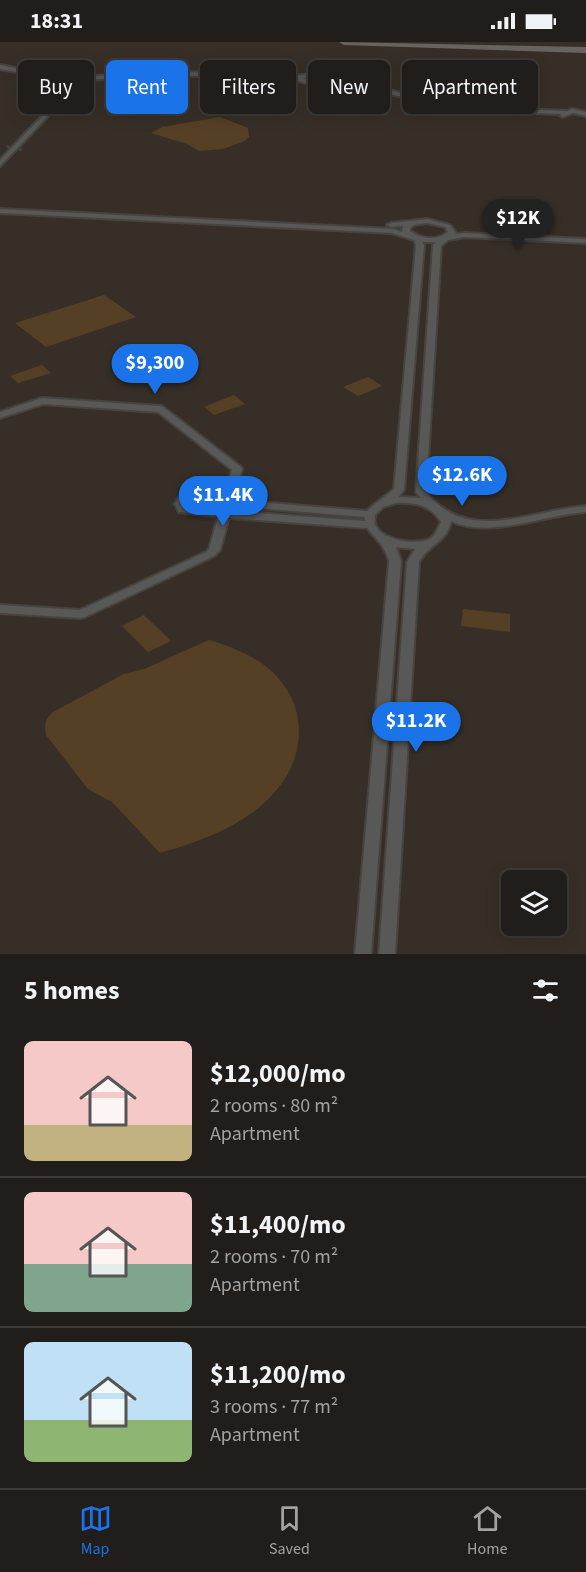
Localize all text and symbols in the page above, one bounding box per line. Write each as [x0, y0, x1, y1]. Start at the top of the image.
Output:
text: 18:31 [30, 5, 83, 37]
chip: Buy [18, 60, 94, 114]
chip: Rent [106, 60, 188, 114]
chip: Filters [200, 60, 296, 114]
chip: New [308, 60, 390, 114]
chip: Apartment [402, 60, 538, 114]
pin: $12K [482, 199, 554, 250]
text: $12K [496, 204, 540, 232]
pin: $9,300 [106, 344, 204, 395]
text: $9,300 [126, 349, 184, 377]
pin: $12.6K [413, 456, 511, 507]
text: $12.6K [432, 461, 492, 489]
pin: $11.4K [174, 476, 272, 527]
text: $11.4K [193, 481, 253, 509]
pin: $11.2K [367, 702, 465, 753]
text: $11.2K [386, 707, 446, 735]
map controls [501, 870, 567, 936]
button: layers [501, 870, 567, 936]
text: 5 homes [24, 972, 119, 1009]
icon: filters [529, 974, 562, 1007]
text: $12,000/mo [210, 1055, 346, 1092]
icon: home [72, 1065, 144, 1137]
text: 2 rooms · 80 m² [210, 1092, 338, 1120]
text: Apartment [210, 1120, 300, 1148]
text: $11,400/mo [210, 1206, 346, 1243]
icon: home [72, 1216, 144, 1288]
text: 2 rooms · 70 m² [210, 1243, 338, 1271]
text: Apartment [210, 1271, 300, 1299]
text: $11,200/mo [210, 1356, 346, 1393]
icon: home [72, 1366, 144, 1438]
text: 3 rooms · 77 m² [210, 1393, 338, 1421]
text: Apartment [210, 1421, 300, 1449]
tab: Map [79, 1502, 112, 1560]
tab: Saved [269, 1502, 310, 1560]
tab: Home [467, 1502, 507, 1560]

